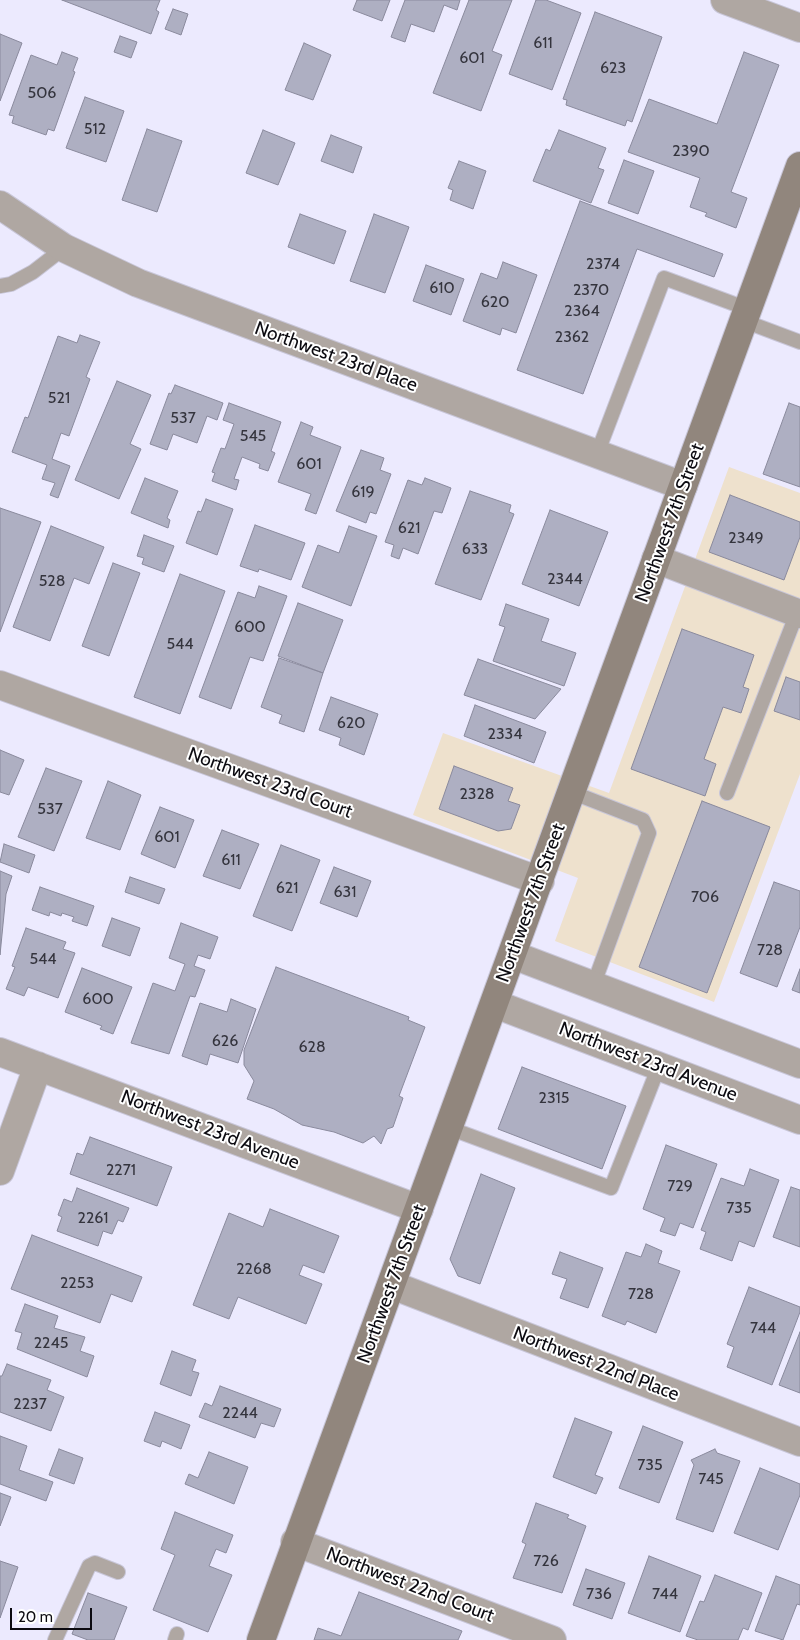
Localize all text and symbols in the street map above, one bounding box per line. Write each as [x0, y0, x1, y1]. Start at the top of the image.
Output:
house number: 611 [533, 33, 553, 53]
house number: 601 [459, 48, 485, 68]
house number: 623 [600, 58, 626, 78]
house number: 506 [28, 83, 56, 103]
house number: 512 [84, 119, 106, 139]
house number: 2390 [672, 141, 710, 161]
house number: 2374 [586, 254, 620, 274]
house number: 610 [429, 278, 455, 298]
house number: 2370 [573, 280, 609, 300]
house number: 620 [481, 292, 509, 312]
house number: 2364 [564, 301, 600, 321]
street label: Northwest 23rd Place [252, 317, 420, 397]
house number: 2362 [555, 327, 589, 347]
house number: 521 [48, 388, 70, 408]
house number: 537 [170, 408, 196, 428]
house number: 545 [240, 426, 266, 446]
street label: Northwest 7th Street [631, 440, 709, 606]
house number: 601 [296, 454, 322, 474]
house number: 619 [351, 482, 375, 502]
house number: 621 [398, 518, 420, 538]
house number: 2349 [728, 528, 764, 548]
house number: 633 [462, 539, 488, 559]
house number: 2344 [547, 569, 583, 589]
house number: 528 [39, 571, 65, 591]
house number: 600 [234, 617, 266, 637]
house number: 544 [166, 634, 194, 654]
house number: 620 [337, 713, 365, 733]
house number: 2334 [488, 724, 522, 744]
street label: Northwest 23rd Court [185, 743, 355, 823]
house number: 2328 [459, 784, 495, 804]
house number: 537 [37, 799, 63, 819]
street label: Northwest 7th Street [492, 820, 570, 986]
house number: 601 [154, 827, 180, 847]
house number: 611 [221, 850, 241, 870]
house number: 621 [276, 878, 298, 898]
house number: 631 [334, 882, 356, 902]
house number: 706 [691, 887, 719, 907]
house number: 728 [757, 940, 783, 960]
house number: 544 [29, 949, 57, 969]
house number: 600 [82, 989, 114, 1009]
street label: Northwest 23rd Avenue [556, 1017, 740, 1107]
house number: 626 [212, 1031, 238, 1051]
house number: 628 [298, 1037, 326, 1057]
street label: Northwest 23rd Avenue [118, 1085, 302, 1175]
house number: 2315 [539, 1088, 569, 1108]
house number: 2271 [106, 1160, 136, 1180]
house number: 729 [667, 1176, 693, 1196]
house number: 735 [726, 1198, 752, 1218]
street label: Northwest 7th Street [353, 1201, 431, 1367]
house number: 2261 [78, 1208, 108, 1228]
house number: 2268 [236, 1259, 272, 1279]
house number: 2253 [60, 1273, 94, 1293]
house number: 728 [628, 1284, 654, 1304]
house number: 744 [750, 1318, 776, 1338]
street label: Northwest 22nd Place [510, 1322, 682, 1406]
house number: 2245 [34, 1333, 68, 1353]
house number: 2237 [13, 1394, 47, 1414]
house number: 2244 [222, 1403, 258, 1423]
house number: 735 [637, 1455, 663, 1475]
house number: 745 [698, 1469, 724, 1489]
street label: Northwest 22nd Court [323, 1543, 497, 1627]
house number: 726 [533, 1551, 559, 1571]
house number: 736 [586, 1584, 612, 1604]
house number: 744 [652, 1584, 678, 1604]
scale bar [12, 1598, 95, 1630]
text: 20 m [18, 1608, 53, 1626]

